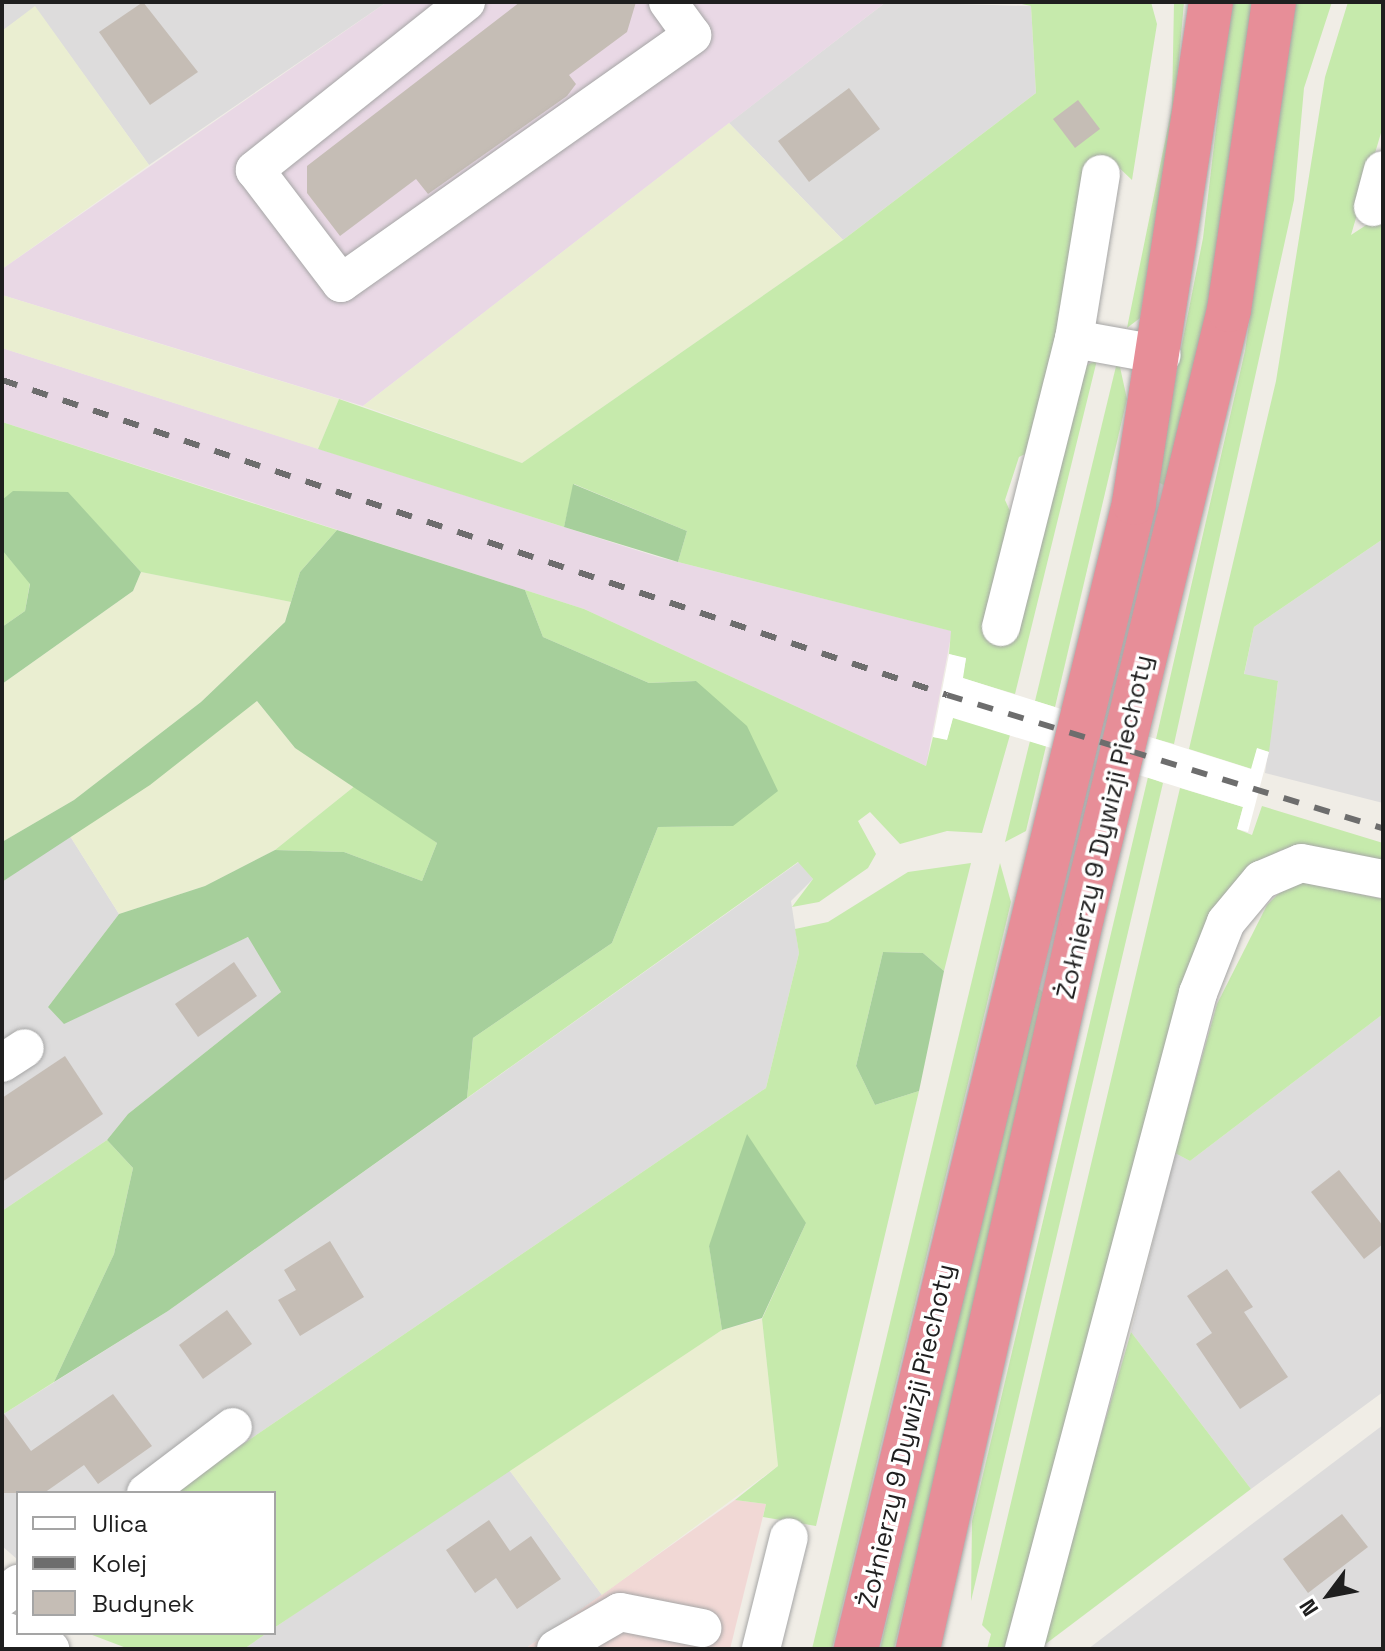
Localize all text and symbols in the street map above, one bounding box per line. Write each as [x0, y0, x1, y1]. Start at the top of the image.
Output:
street label: Żołnierzy 9 Dywizji Piechoty [1050, 652, 1160, 1002]
street label: Żołnierzy 9 Dywizji Piechoty [852, 1261, 962, 1611]
legend [16, 1491, 276, 1635]
text: Ulica [92, 1508, 148, 1539]
text: Kolej [92, 1548, 147, 1579]
north arrow [1289, 1555, 1369, 1635]
text: Budynek [92, 1588, 195, 1619]
text: N [1293, 1594, 1324, 1621]

